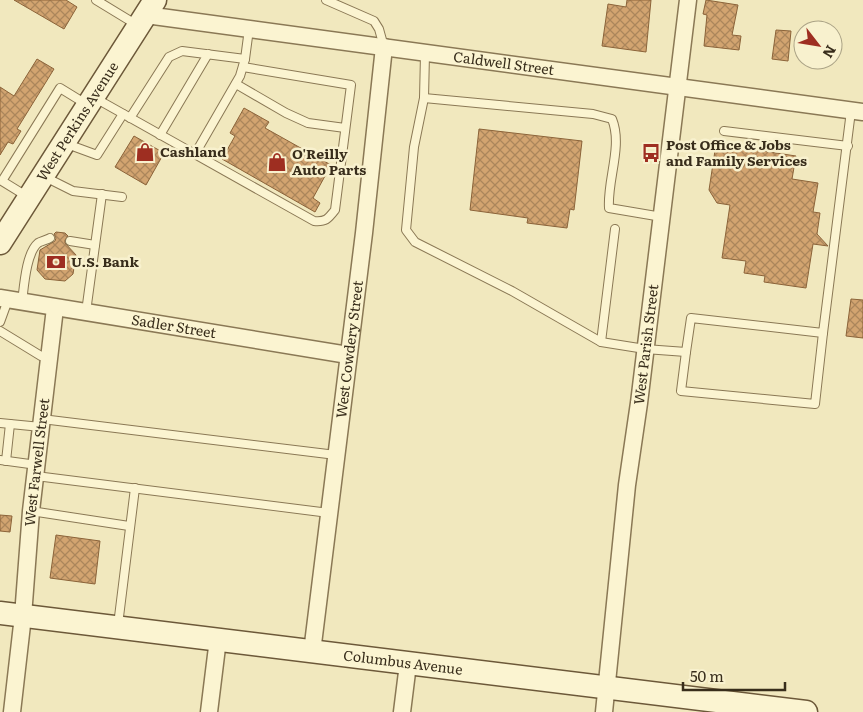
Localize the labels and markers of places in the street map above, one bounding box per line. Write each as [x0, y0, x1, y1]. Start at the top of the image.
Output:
place label: Post Office & Jobs and Family Services [666, 134, 807, 170]
shop icon: Cashland [134, 141, 156, 163]
place label: Cashland [160, 141, 226, 161]
bus stop icon: Post Office & Jobs and Family Services [640, 142, 662, 164]
place label: O'Reilly Auto Parts [292, 143, 366, 179]
shop icon: O'Reilly Auto Parts [266, 151, 288, 173]
bank icon: U.S. Bank [45, 251, 67, 273]
place label: U.S. Bank [71, 251, 140, 271]

